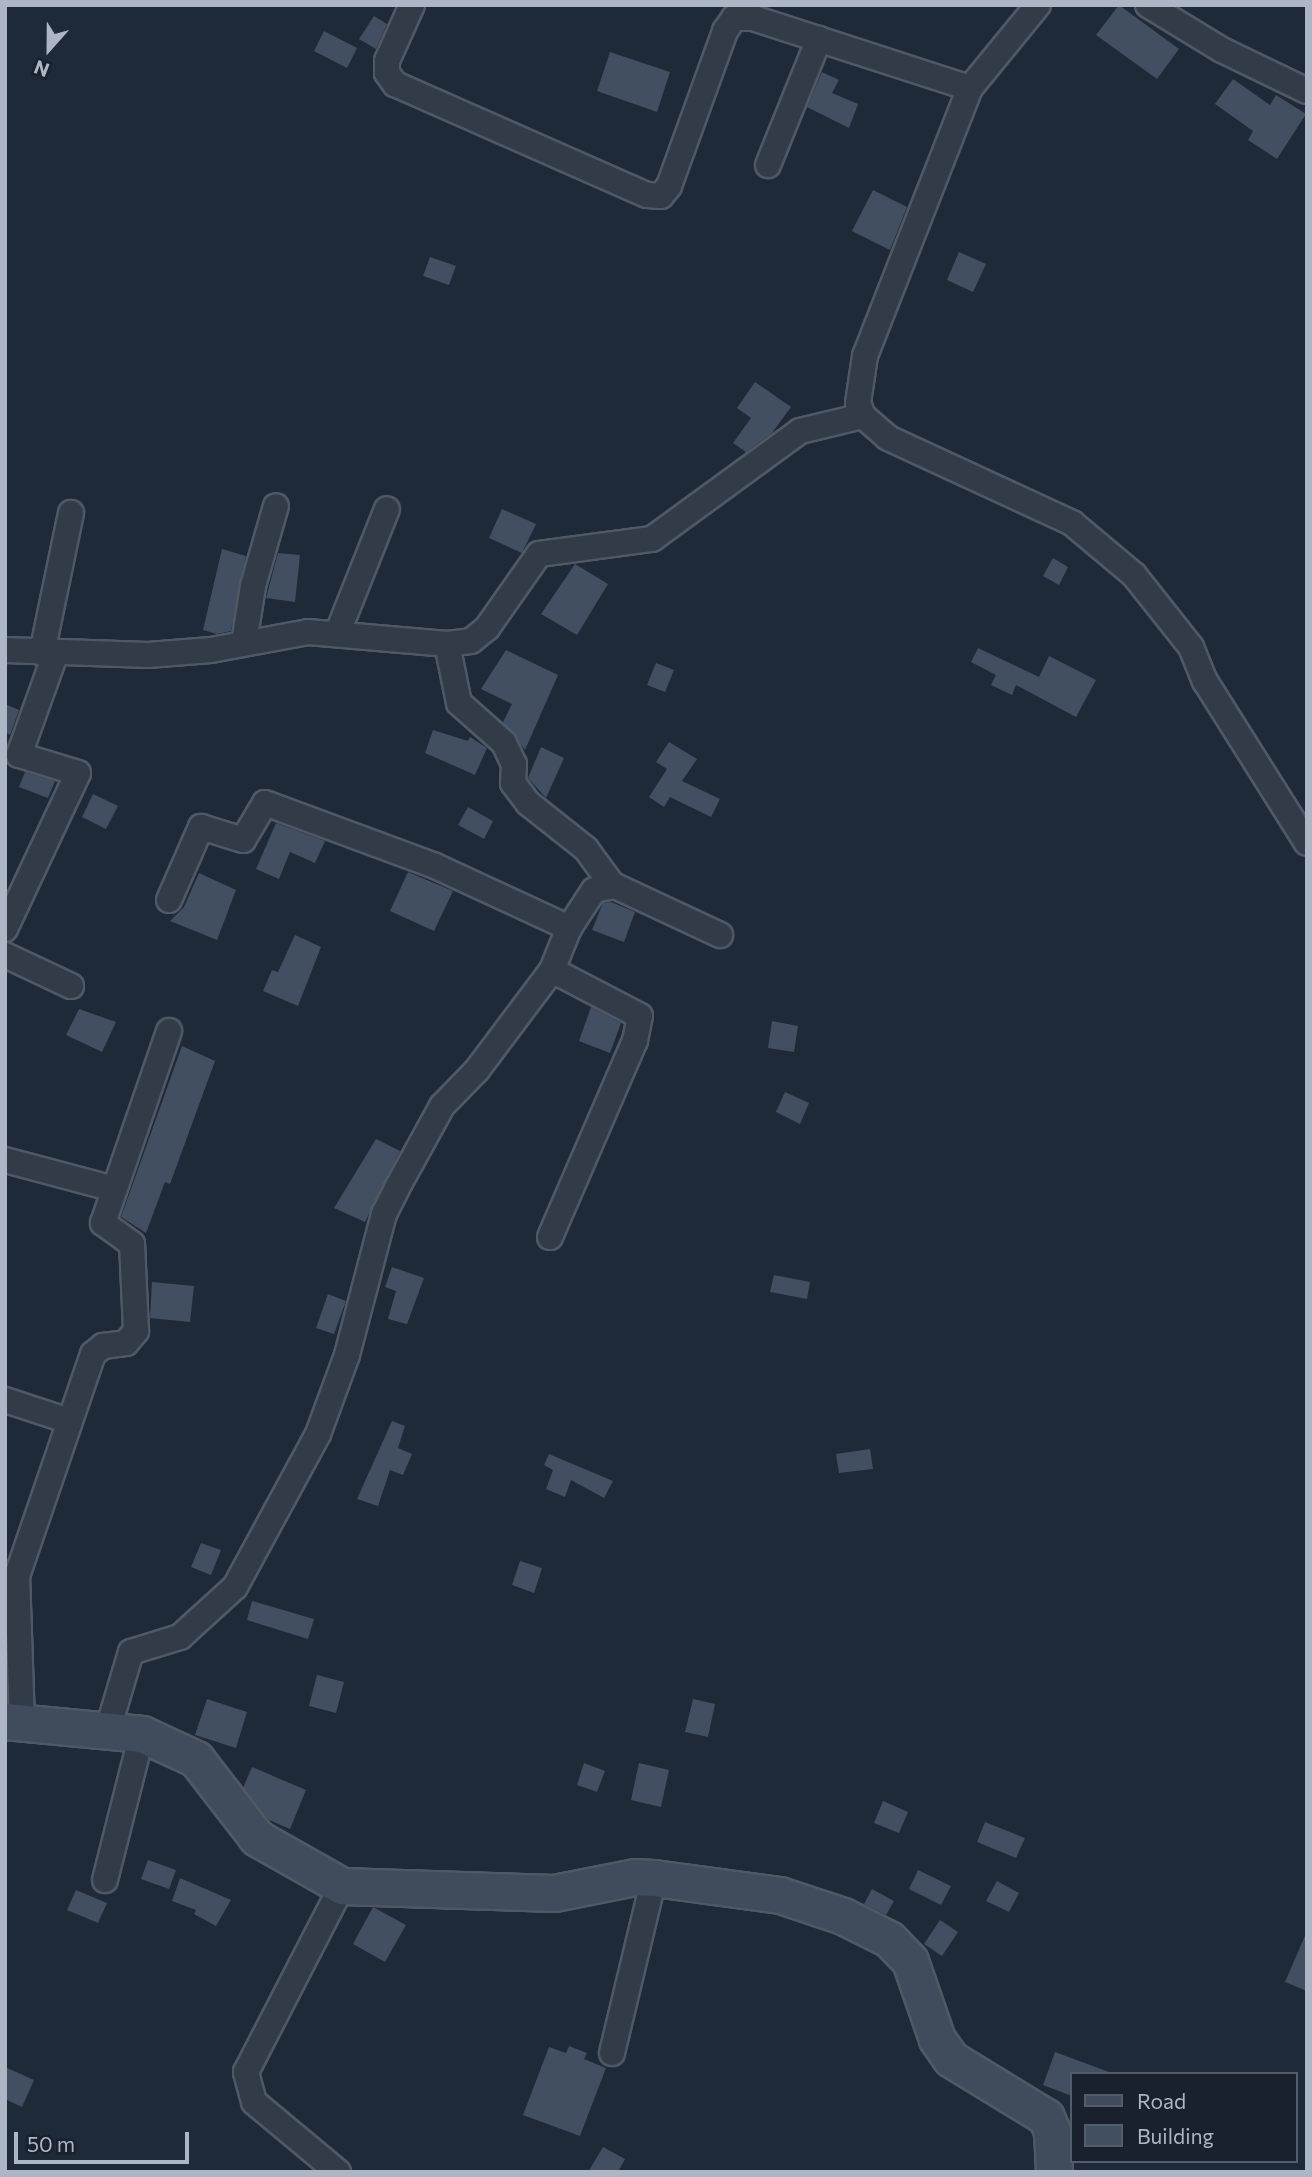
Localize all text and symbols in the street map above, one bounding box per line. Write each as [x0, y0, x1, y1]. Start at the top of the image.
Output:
north arrow [14, 14, 84, 84]
text: N [31, 56, 52, 82]
legend [1070, 2072, 1298, 2163]
text: Road [1137, 2088, 1186, 2113]
scale bar [18, 2118, 192, 2162]
text: Building [1137, 2123, 1214, 2148]
text: 50 m [27, 2131, 75, 2156]

